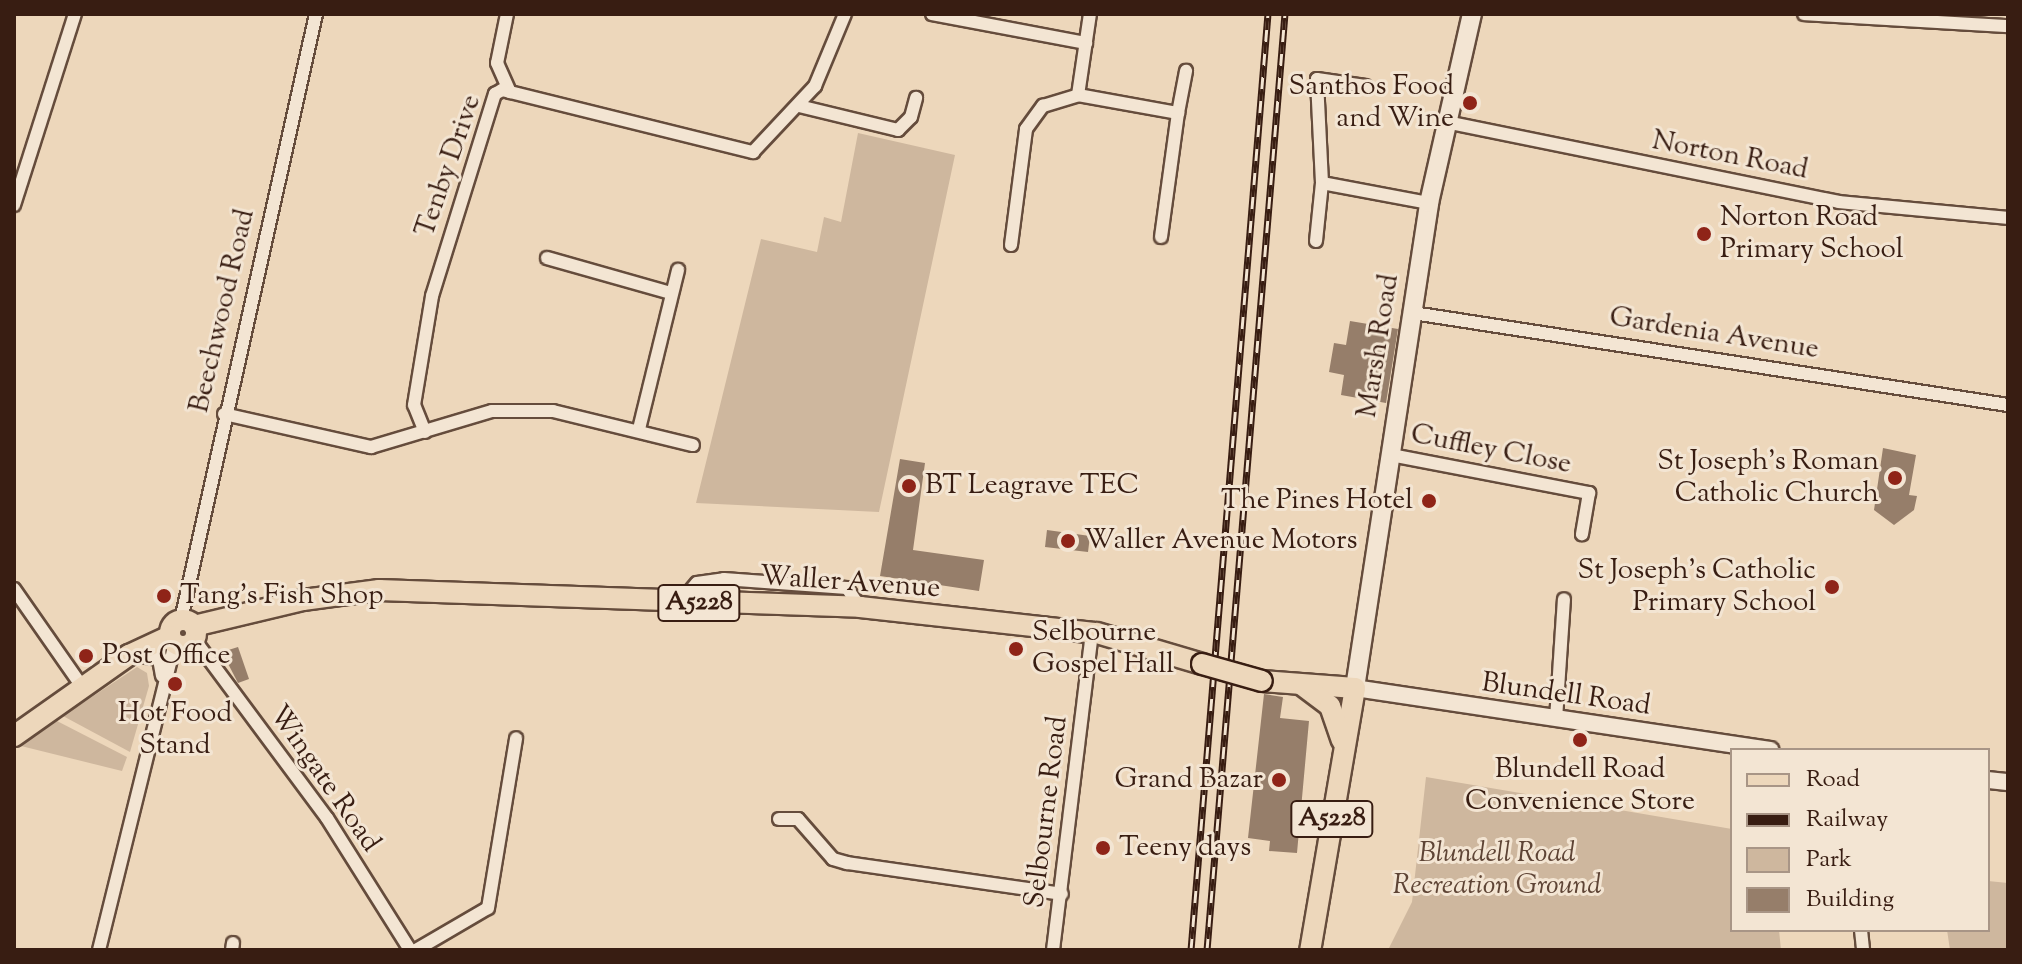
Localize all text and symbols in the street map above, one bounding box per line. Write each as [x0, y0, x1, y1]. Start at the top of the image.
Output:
place label: Santhos Food and Wine [1289, 70, 1454, 136]
street label: Tenby Drive [409, 90, 489, 242]
marker: Santhos Food and Wine [1461, 94, 1479, 112]
street label: Norton Road [1649, 124, 1811, 188]
place label: Norton Road Primary School [1720, 201, 1904, 267]
street label: Beechwood Road [183, 206, 263, 416]
marker: Norton Road Primary School [1695, 225, 1713, 243]
street label: Marsh Road [1351, 272, 1407, 420]
street label: Gardenia Avenue [1607, 301, 1821, 367]
street label: Cuffley Close [1408, 418, 1574, 482]
place label: St Joseph's Roman Catholic Church [1657, 445, 1879, 511]
place label: BT Leagrave TEC [925, 469, 1139, 503]
marker: St Joseph's Roman Catholic Church [1886, 469, 1904, 487]
marker: BT Leagrave TEC [900, 477, 918, 495]
place label: The Pines Hotel [1221, 484, 1413, 518]
marker: The Pines Hotel [1420, 492, 1438, 510]
place label: Waller Avenue Motors [1084, 524, 1358, 558]
marker: Waller Avenue Motors [1059, 532, 1077, 550]
place label: St Joseph's Catholic Primary School [1577, 554, 1816, 620]
street label: Waller Avenue [759, 560, 941, 606]
marker: St Joseph's Catholic Primary School [1823, 578, 1841, 596]
place label: Tang's Fish Shop [180, 579, 383, 613]
road number: A5228 [657, 581, 741, 625]
marker: Tang's Fish Shop [155, 587, 173, 605]
place label: Selbourne Gospel Hall [1032, 616, 1174, 682]
place label: Post Office [102, 639, 231, 673]
marker: Selbourne Gospel Hall [1007, 640, 1025, 658]
marker: Post Office [77, 647, 95, 665]
street label: Blundell Road [1479, 667, 1653, 723]
marker: Hot Food Stand [166, 675, 184, 693]
place label: Hot Food Stand [118, 697, 232, 763]
street label: Wingate Road [261, 699, 387, 859]
street label: Selbourne Road [1019, 714, 1075, 910]
marker: Blundell Road Convenience Store [1571, 731, 1589, 749]
legend [1730, 748, 1990, 932]
place label: Blundell Road Convenience Store [1465, 753, 1695, 819]
place label: Grand Bazar [1114, 763, 1263, 797]
text: Road [1806, 763, 1860, 797]
marker: Grand Bazar [1270, 771, 1288, 789]
road number: A5228 [1290, 797, 1374, 841]
text: Railway [1806, 803, 1888, 837]
place label: Teeny days [1119, 831, 1251, 865]
park label: Blundell Road Recreation Ground [1393, 837, 1601, 903]
marker: Teeny days [1094, 839, 1112, 857]
text: Park [1806, 843, 1852, 877]
text: Building [1806, 883, 1894, 917]

